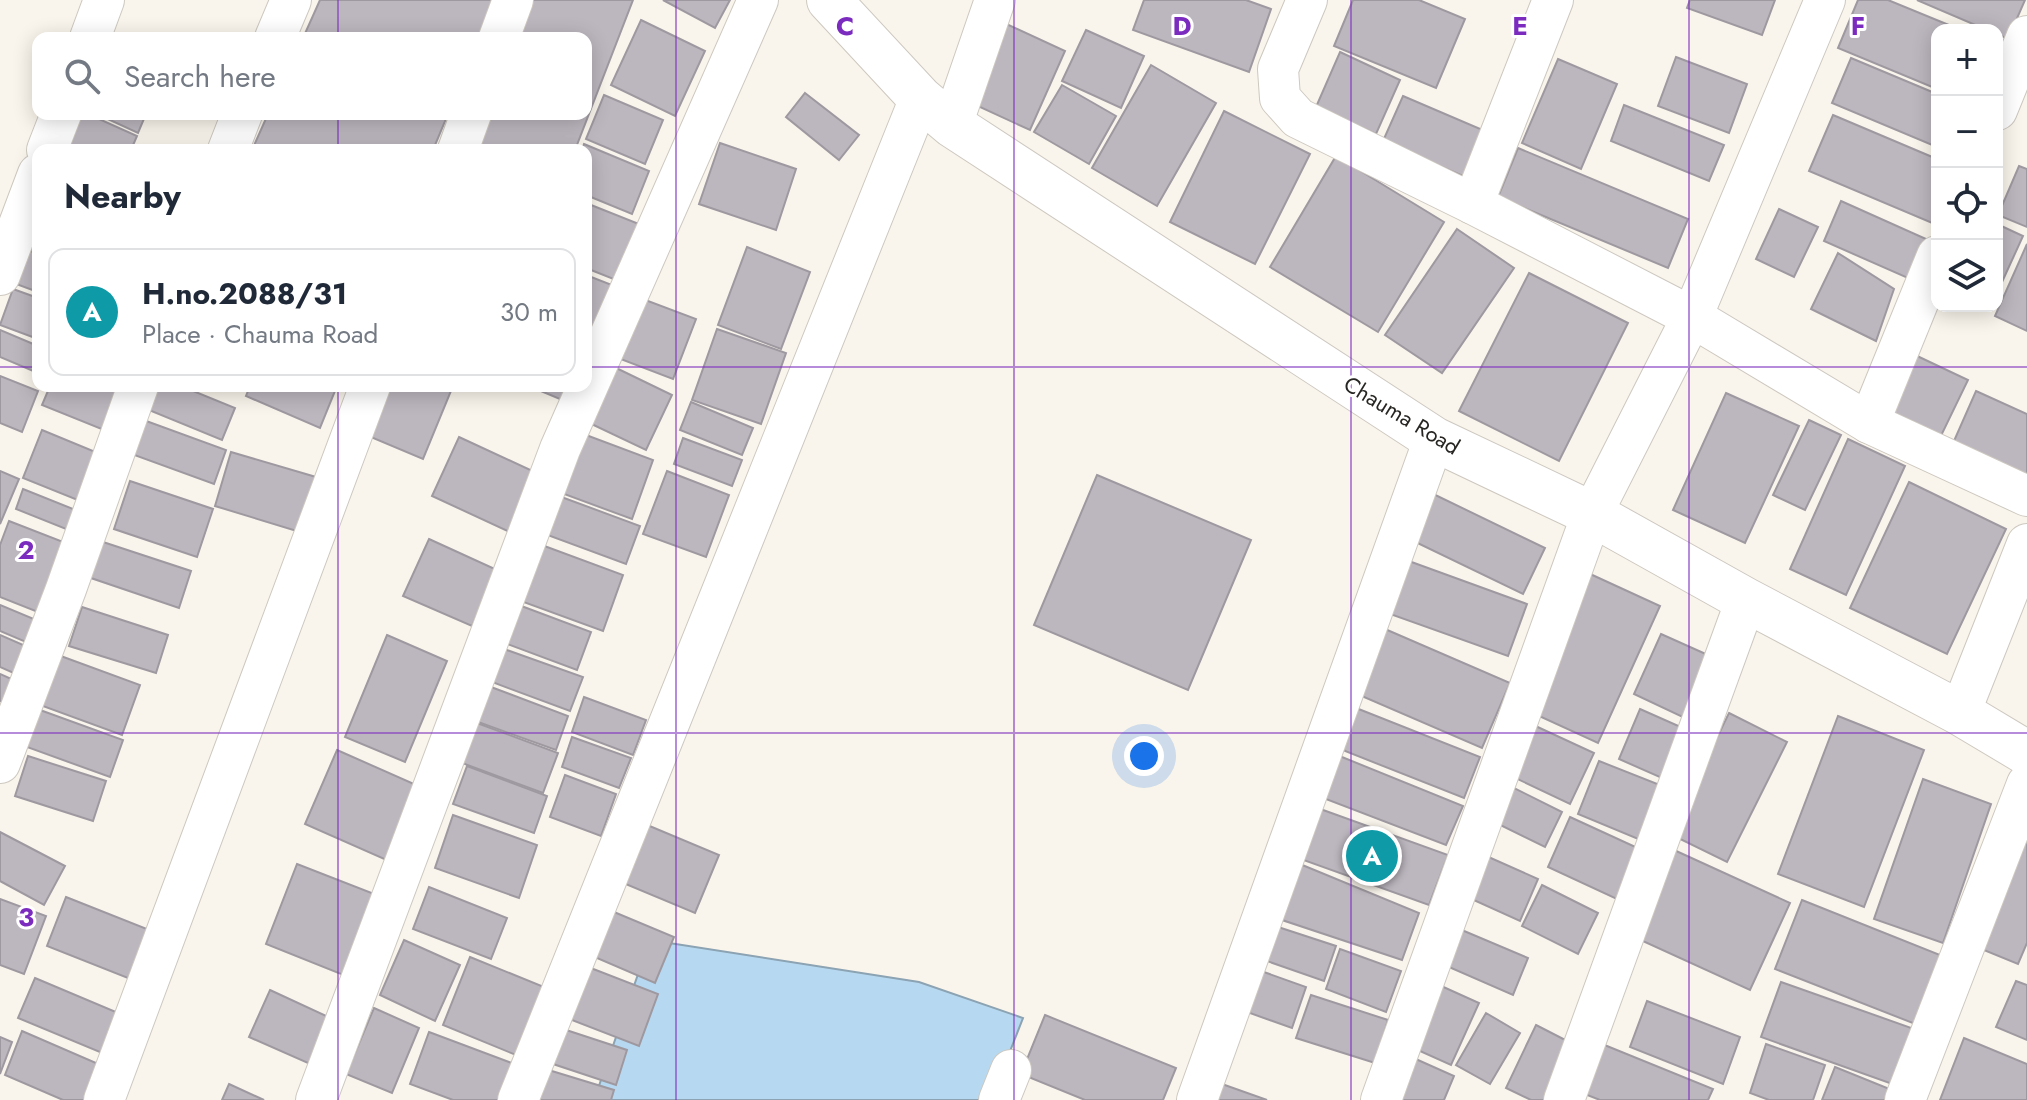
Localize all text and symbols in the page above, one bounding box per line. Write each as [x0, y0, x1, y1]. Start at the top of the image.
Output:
text: C [836, 7, 854, 45]
text: D [1172, 7, 1192, 45]
text: E [1512, 7, 1528, 45]
text: F [1851, 7, 1865, 45]
map controls [1931, 24, 2003, 312]
button: + [1931, 24, 2003, 96]
search box [32, 32, 592, 120]
icon: search [60, 54, 104, 98]
text: Search here [124, 55, 276, 98]
button: − [1931, 96, 2003, 168]
button: locate [1931, 168, 2003, 240]
text: Nearby [64, 172, 181, 221]
button: layers [1931, 240, 2003, 312]
text: H.no.2088/31 [142, 272, 347, 315]
text: A [82, 293, 102, 331]
text: 30 m [500, 293, 558, 331]
text: Place · Chauma Road [142, 315, 378, 353]
street label: Chauma Road [1338, 368, 1466, 462]
text: 2 [17, 531, 35, 569]
your location [1124, 736, 1164, 776]
pin: A [1346, 826, 1398, 886]
text: 3 [18, 898, 34, 936]

